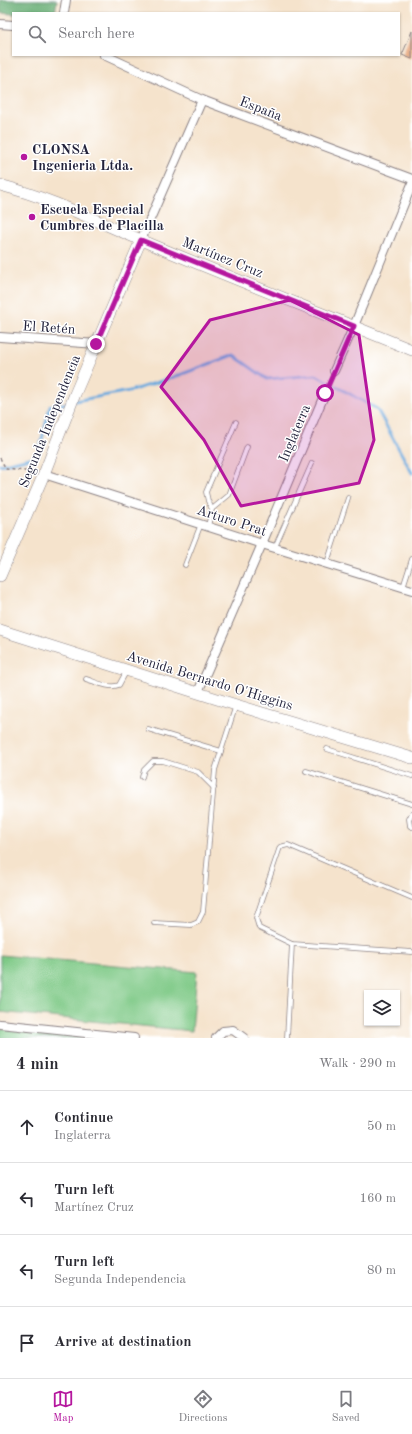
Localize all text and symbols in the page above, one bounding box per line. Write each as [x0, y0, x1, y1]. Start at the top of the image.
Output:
search box [12, 12, 400, 56]
icon: search [26, 23, 48, 45]
text: Search here [58, 27, 135, 42]
street label: España [237, 94, 284, 123]
place label: CLONSA Ingenieria Ltda. [32, 143, 133, 173]
marker: CLONSA Ingenieria Ltda. [19, 152, 29, 162]
place label: Escuela Especial Cumbres de Placilla [40, 203, 164, 233]
marker: Escuela Especial Cumbres de Placilla [27, 212, 37, 222]
street label: Martínez Cruz [180, 235, 265, 281]
street label: El Retén [22, 319, 76, 337]
route end [87, 335, 105, 353]
street label: Segunda Independencia [17, 353, 83, 490]
route start [316, 384, 334, 402]
street label: Inglaterra [277, 402, 313, 464]
street label: Arturo Prat [195, 503, 268, 539]
street label: Avenida Bernardo O'Higgins [125, 649, 295, 713]
map controls [364, 990, 400, 1026]
button: layers [364, 990, 400, 1026]
text: 4 min [16, 1056, 59, 1073]
text: Walk · 290 m [319, 1057, 396, 1070]
text: Continue [54, 1111, 113, 1126]
icon: ahead [16, 1116, 38, 1138]
text: 50 m [367, 1120, 396, 1133]
text: Inglaterra [54, 1129, 111, 1142]
text: Turn left [54, 1183, 114, 1198]
icon: left [16, 1188, 38, 1210]
text: 160 m [359, 1192, 396, 1205]
text: Martínez Cruz [54, 1201, 134, 1214]
text: Turn left [54, 1255, 114, 1270]
icon: left [16, 1260, 38, 1282]
text: 80 m [367, 1264, 396, 1277]
text: Segunda Independencia [54, 1273, 186, 1286]
icon: arrive [16, 1332, 38, 1354]
text: Arrive at destination [54, 1335, 192, 1350]
tab: Map [52, 1388, 74, 1426]
tab: Directions [179, 1388, 227, 1426]
tab: Saved [332, 1388, 360, 1426]

